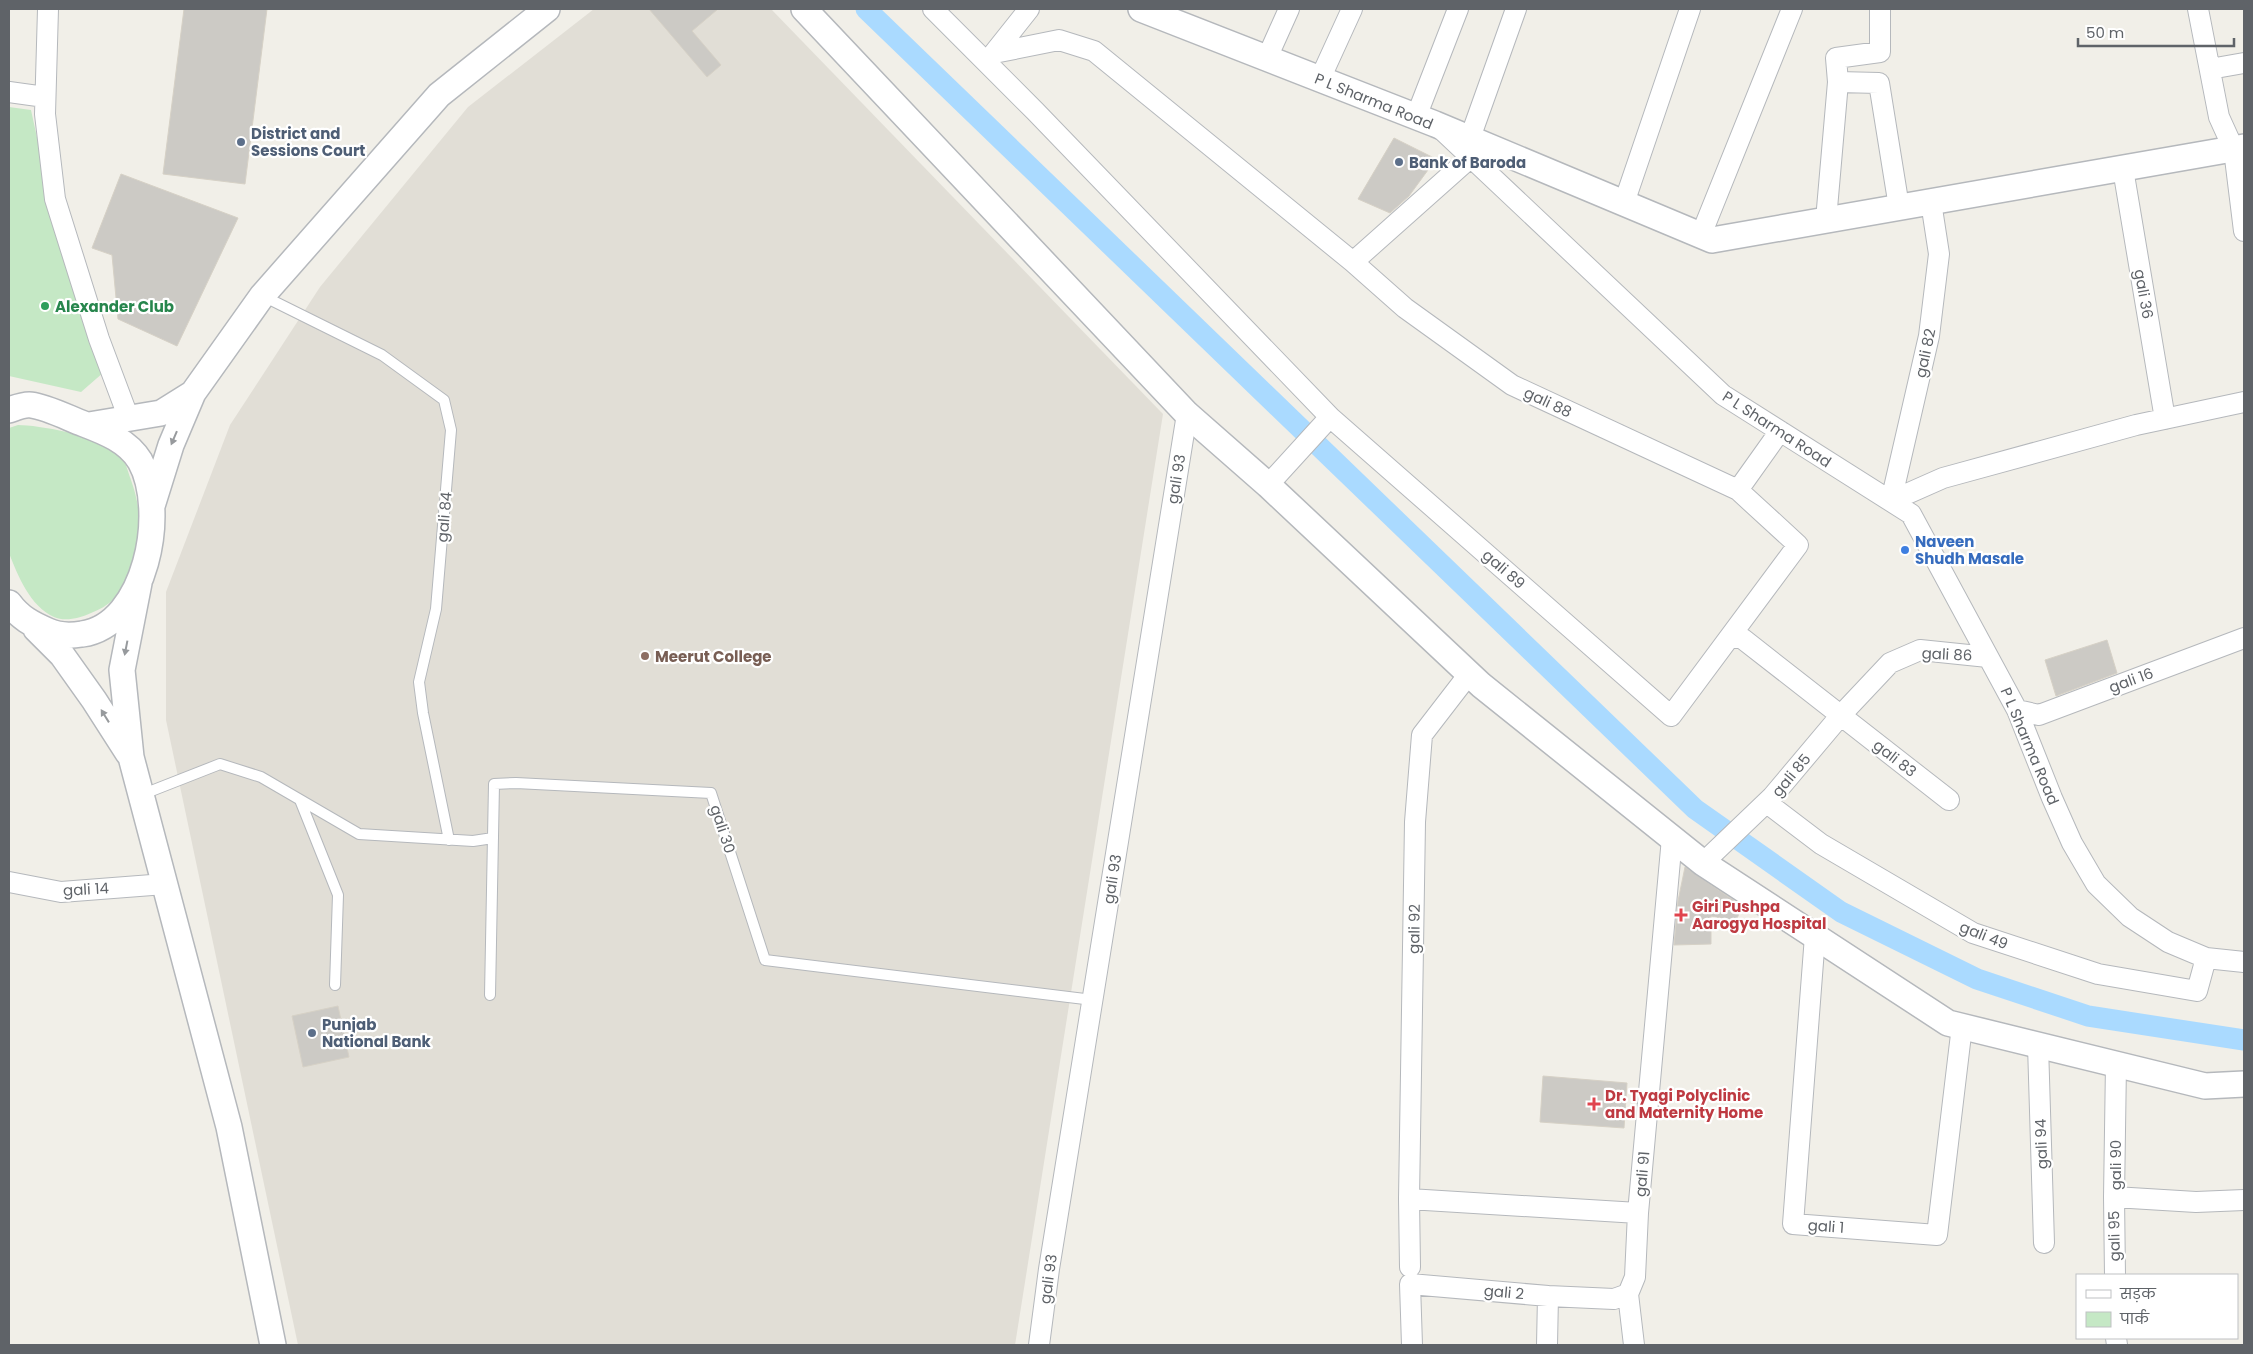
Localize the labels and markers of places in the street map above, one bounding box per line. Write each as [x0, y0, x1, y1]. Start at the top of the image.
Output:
place label: District and Sessions Court [251, 123, 365, 161]
marker: District and Sessions Court [235, 136, 247, 148]
place label: Bank of Baroda [1409, 152, 1526, 173]
marker: Bank of Baroda [1393, 156, 1405, 168]
place label: Alexander Club [55, 296, 174, 317]
marker: Alexander Club [39, 300, 51, 312]
place label: Naveen Shudh Masale [1915, 531, 2024, 569]
marker: Naveen Shudh Masale [1899, 544, 1911, 556]
place label: Meerut College [655, 646, 772, 667]
marker: Meerut College [639, 650, 651, 662]
place label: Giri Pushpa Aarogya Hospital [1692, 896, 1826, 934]
marker: Giri Pushpa Aarogya Hospital [1674, 908, 1688, 922]
place label: Punjab National Bank [322, 1014, 432, 1052]
marker: Punjab National Bank [306, 1027, 318, 1039]
place label: Dr. Tyagi Polyclinic and Maternity Home [1605, 1085, 1763, 1123]
marker: Dr. Tyagi Polyclinic and Maternity Home [1587, 1097, 1601, 1111]

